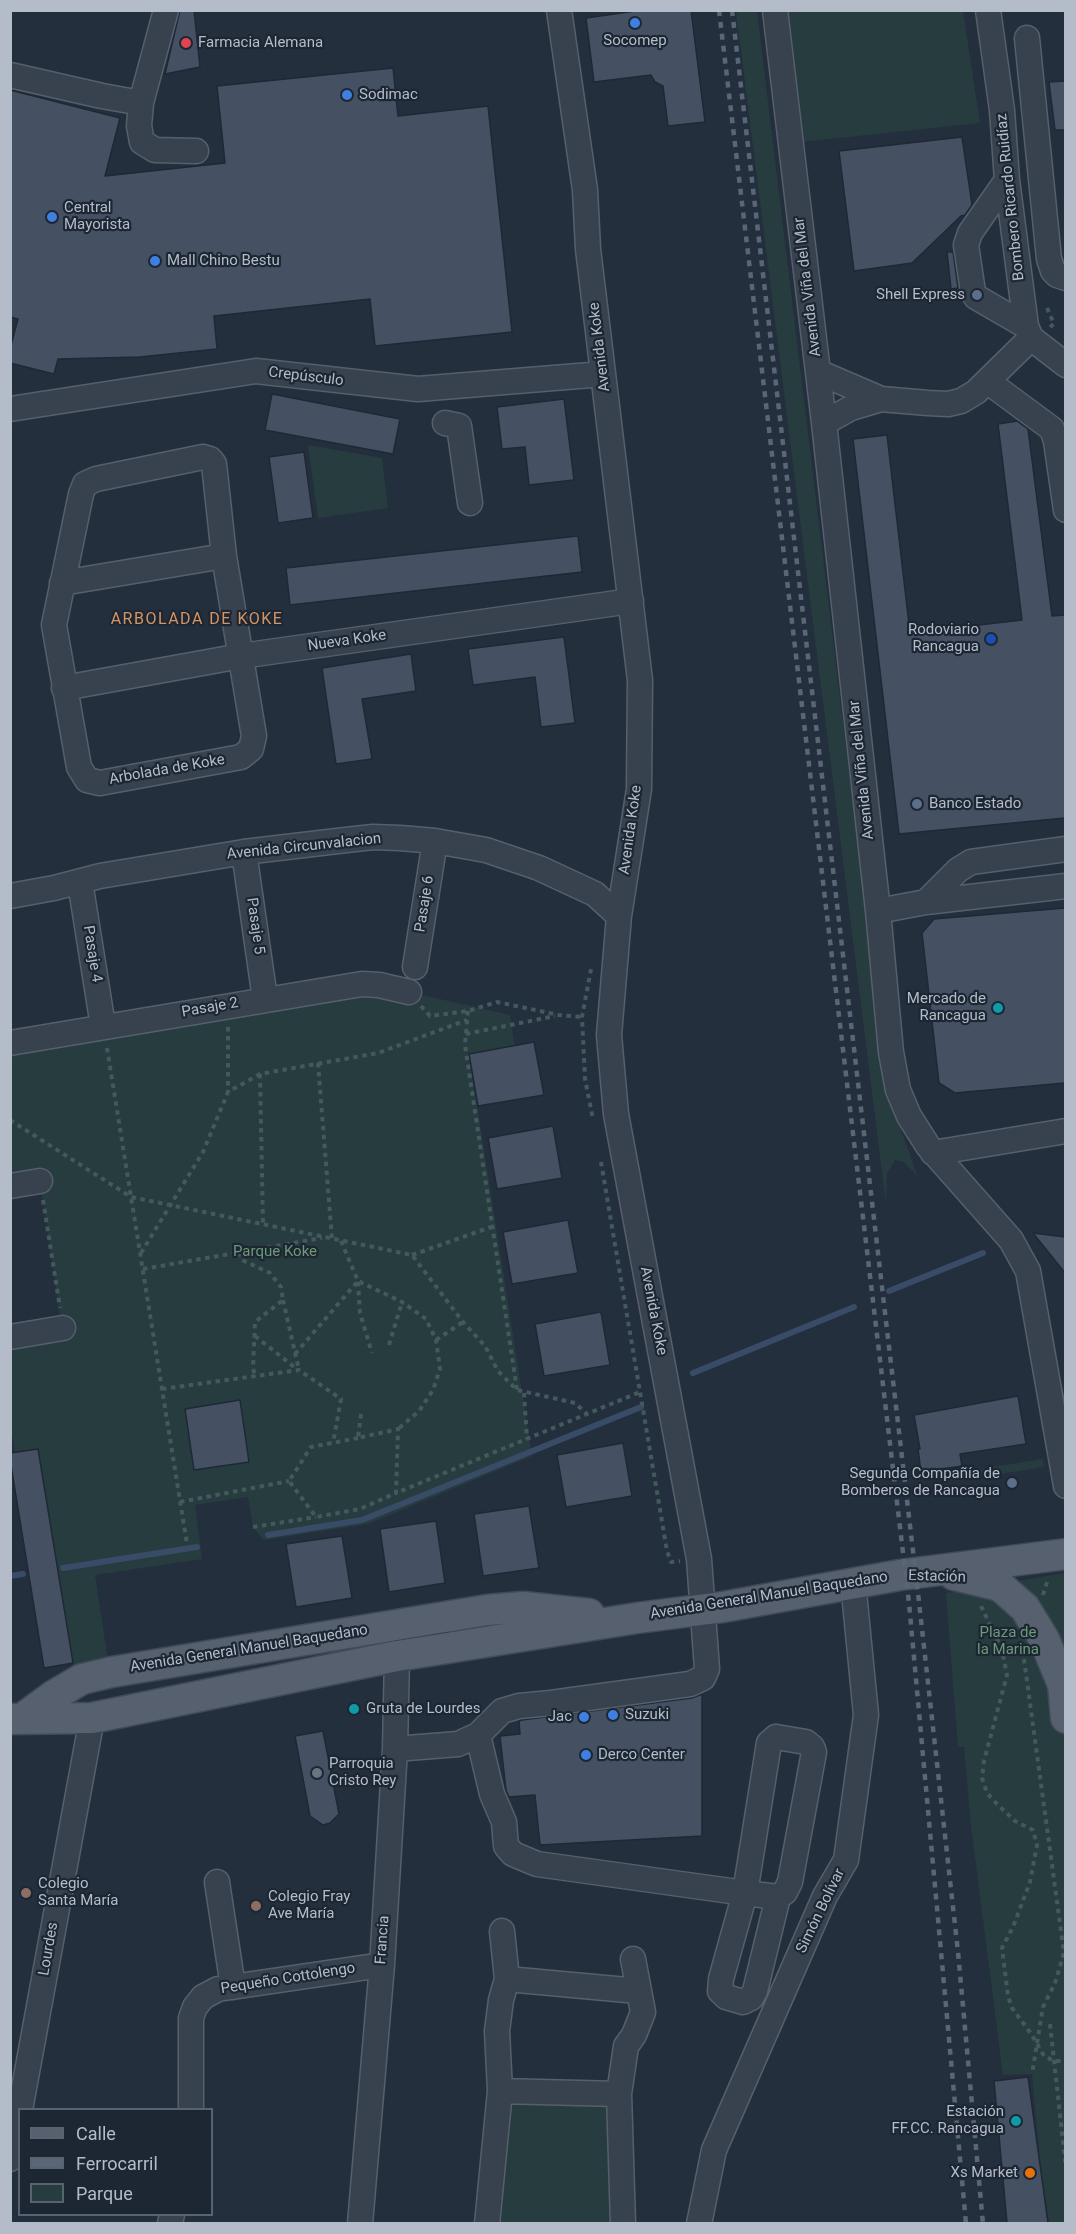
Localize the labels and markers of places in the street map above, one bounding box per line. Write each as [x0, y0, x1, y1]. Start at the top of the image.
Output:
marker: Socomep [628, 16, 642, 30]
place label: Socomep [603, 32, 667, 50]
place label: Farmacia Alemana [198, 34, 323, 52]
marker: Farmacia Alemana [179, 36, 193, 50]
place label: Sodimac [359, 86, 418, 104]
marker: Sodimac [340, 88, 354, 102]
place label: Central Mayorista [64, 199, 130, 234]
marker: Central Mayorista [45, 210, 59, 224]
place label: Mall Chino Bestu [167, 252, 280, 270]
marker: Mall Chino Bestu [148, 254, 162, 268]
place label: Shell Express [876, 286, 965, 304]
marker: Shell Express [970, 288, 984, 302]
place label: Rodoviario Rancagua [908, 621, 979, 656]
marker: Rodoviario Rancagua [984, 632, 998, 646]
place label: Banco Estado [929, 795, 1021, 813]
marker: Banco Estado [910, 797, 924, 811]
place label: Mercado de Rancagua [907, 990, 986, 1025]
marker: Mercado de Rancagua [991, 1001, 1005, 1015]
place label: Segunda Compañía de Bomberos de Rancagua [841, 1465, 1000, 1500]
marker: Segunda Compañía de Bomberos de Rancagua [1005, 1476, 1019, 1490]
place label: Gruta de Lourdes [366, 1700, 480, 1718]
marker: Gruta de Lourdes [347, 1702, 361, 1716]
place label: Suzuki [625, 1706, 669, 1724]
place label: Jac [548, 1708, 572, 1726]
marker: Suzuki [606, 1708, 620, 1722]
marker: Jac [577, 1710, 591, 1724]
place label: Derco Center [598, 1746, 685, 1764]
marker: Derco Center [579, 1748, 593, 1762]
place label: Parroquia Cristo Rey [329, 1755, 396, 1790]
marker: Parroquia Cristo Rey [310, 1766, 324, 1780]
place label: Colegio Santa María [38, 1875, 118, 1910]
marker: Colegio Santa María [19, 1886, 33, 1900]
place label: Colegio Fray Ave María [268, 1888, 350, 1923]
marker: Colegio Fray Ave María [249, 1899, 263, 1913]
place label: Estación FF.CC. Rancagua [891, 2103, 1004, 2138]
marker: Estación FF.CC. Rancagua [1009, 2114, 1023, 2128]
place label: Xs Market [950, 2164, 1018, 2182]
marker: Xs Market [1023, 2166, 1037, 2180]

